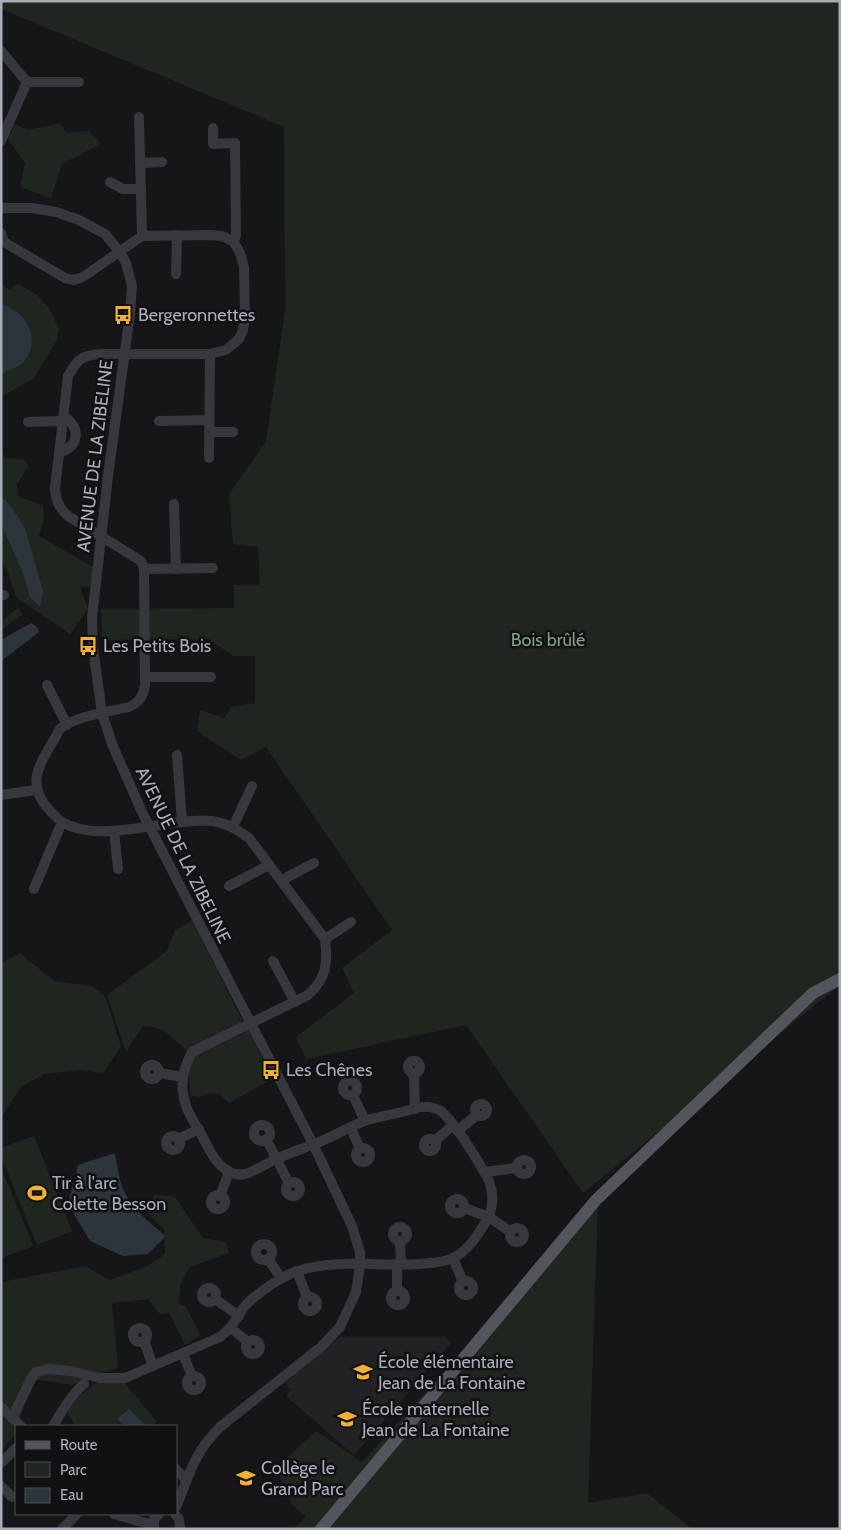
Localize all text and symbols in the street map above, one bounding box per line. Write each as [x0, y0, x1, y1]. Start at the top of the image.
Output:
bus stop icon: Bergeronnettes [112, 304, 134, 326]
place label: Bergeronnettes [138, 304, 255, 326]
street label: AVENUE DE LA ZIBELINE [72, 359, 118, 553]
park label: Bois brûlé [511, 629, 585, 651]
bus stop icon: Les Petits Bois [77, 635, 99, 657]
place label: Les Petits Bois [103, 635, 211, 657]
street label: AVENUE DE LA ZIBELINE [131, 763, 235, 947]
bus stop icon: Les Chênes [260, 1059, 282, 1081]
place label: Les Chênes [286, 1059, 372, 1081]
place label: Tir à l'arc Colette Besson [52, 1172, 166, 1215]
sports icon: Tir à l'arc Colette Besson [26, 1182, 48, 1204]
place label: École élémentaire Jean de La Fontaine [377, 1351, 526, 1394]
school or university icon: École élémentaire Jean de La Fontaine [352, 1361, 374, 1383]
place label: École maternelle Jean de La Fontaine [361, 1398, 510, 1441]
school or university icon: École maternelle Jean de La Fontaine [336, 1408, 358, 1430]
legend [15, 1425, 178, 1515]
text: Route [60, 1436, 98, 1454]
place label: Collège le Grand Parc [261, 1457, 344, 1500]
text: Parc [60, 1461, 87, 1479]
school or university icon: Collège le Grand Parc [235, 1467, 257, 1489]
text: Eau [60, 1486, 83, 1504]

